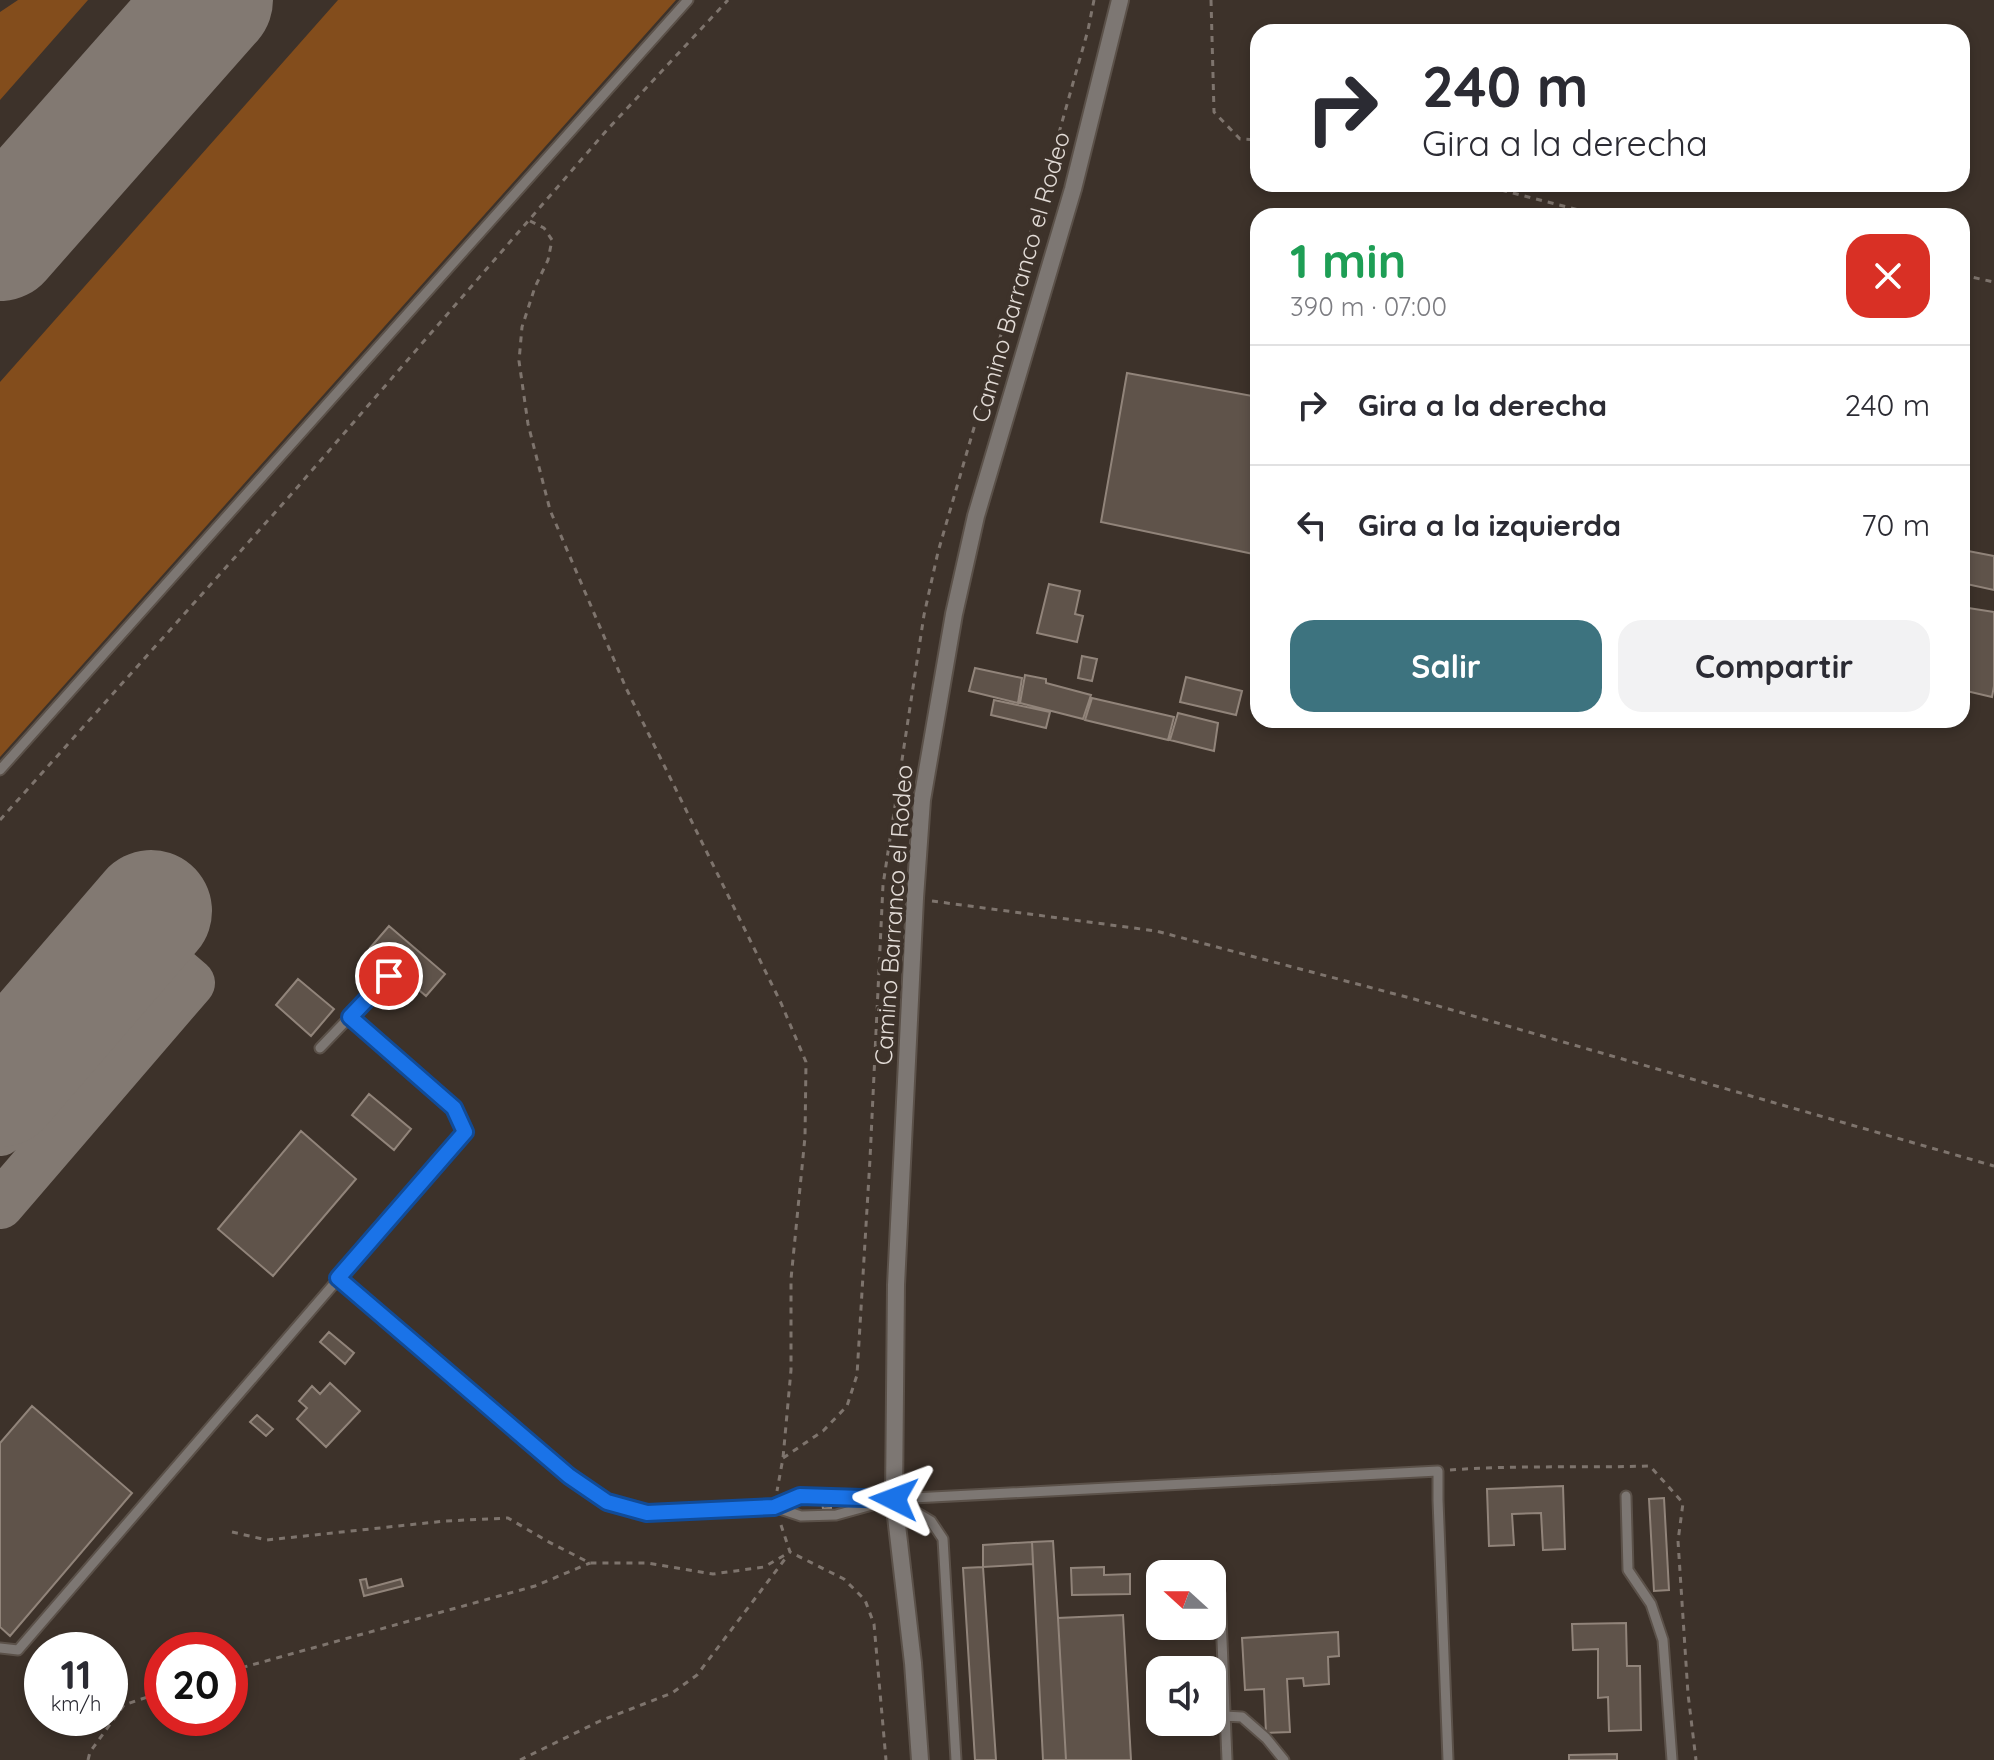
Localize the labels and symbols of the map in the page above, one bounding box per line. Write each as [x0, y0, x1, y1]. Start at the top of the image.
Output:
street label: Camino Barranco el Rodeo [964, 128, 1076, 426]
street label: Camino Barranco el Rodeo [868, 764, 918, 1066]
pin [355, 942, 423, 1010]
position arrow [852, 1457, 936, 1541]
north arrow [1146, 1560, 1226, 1640]
speed limit sign: 20 [144, 1632, 248, 1736]

